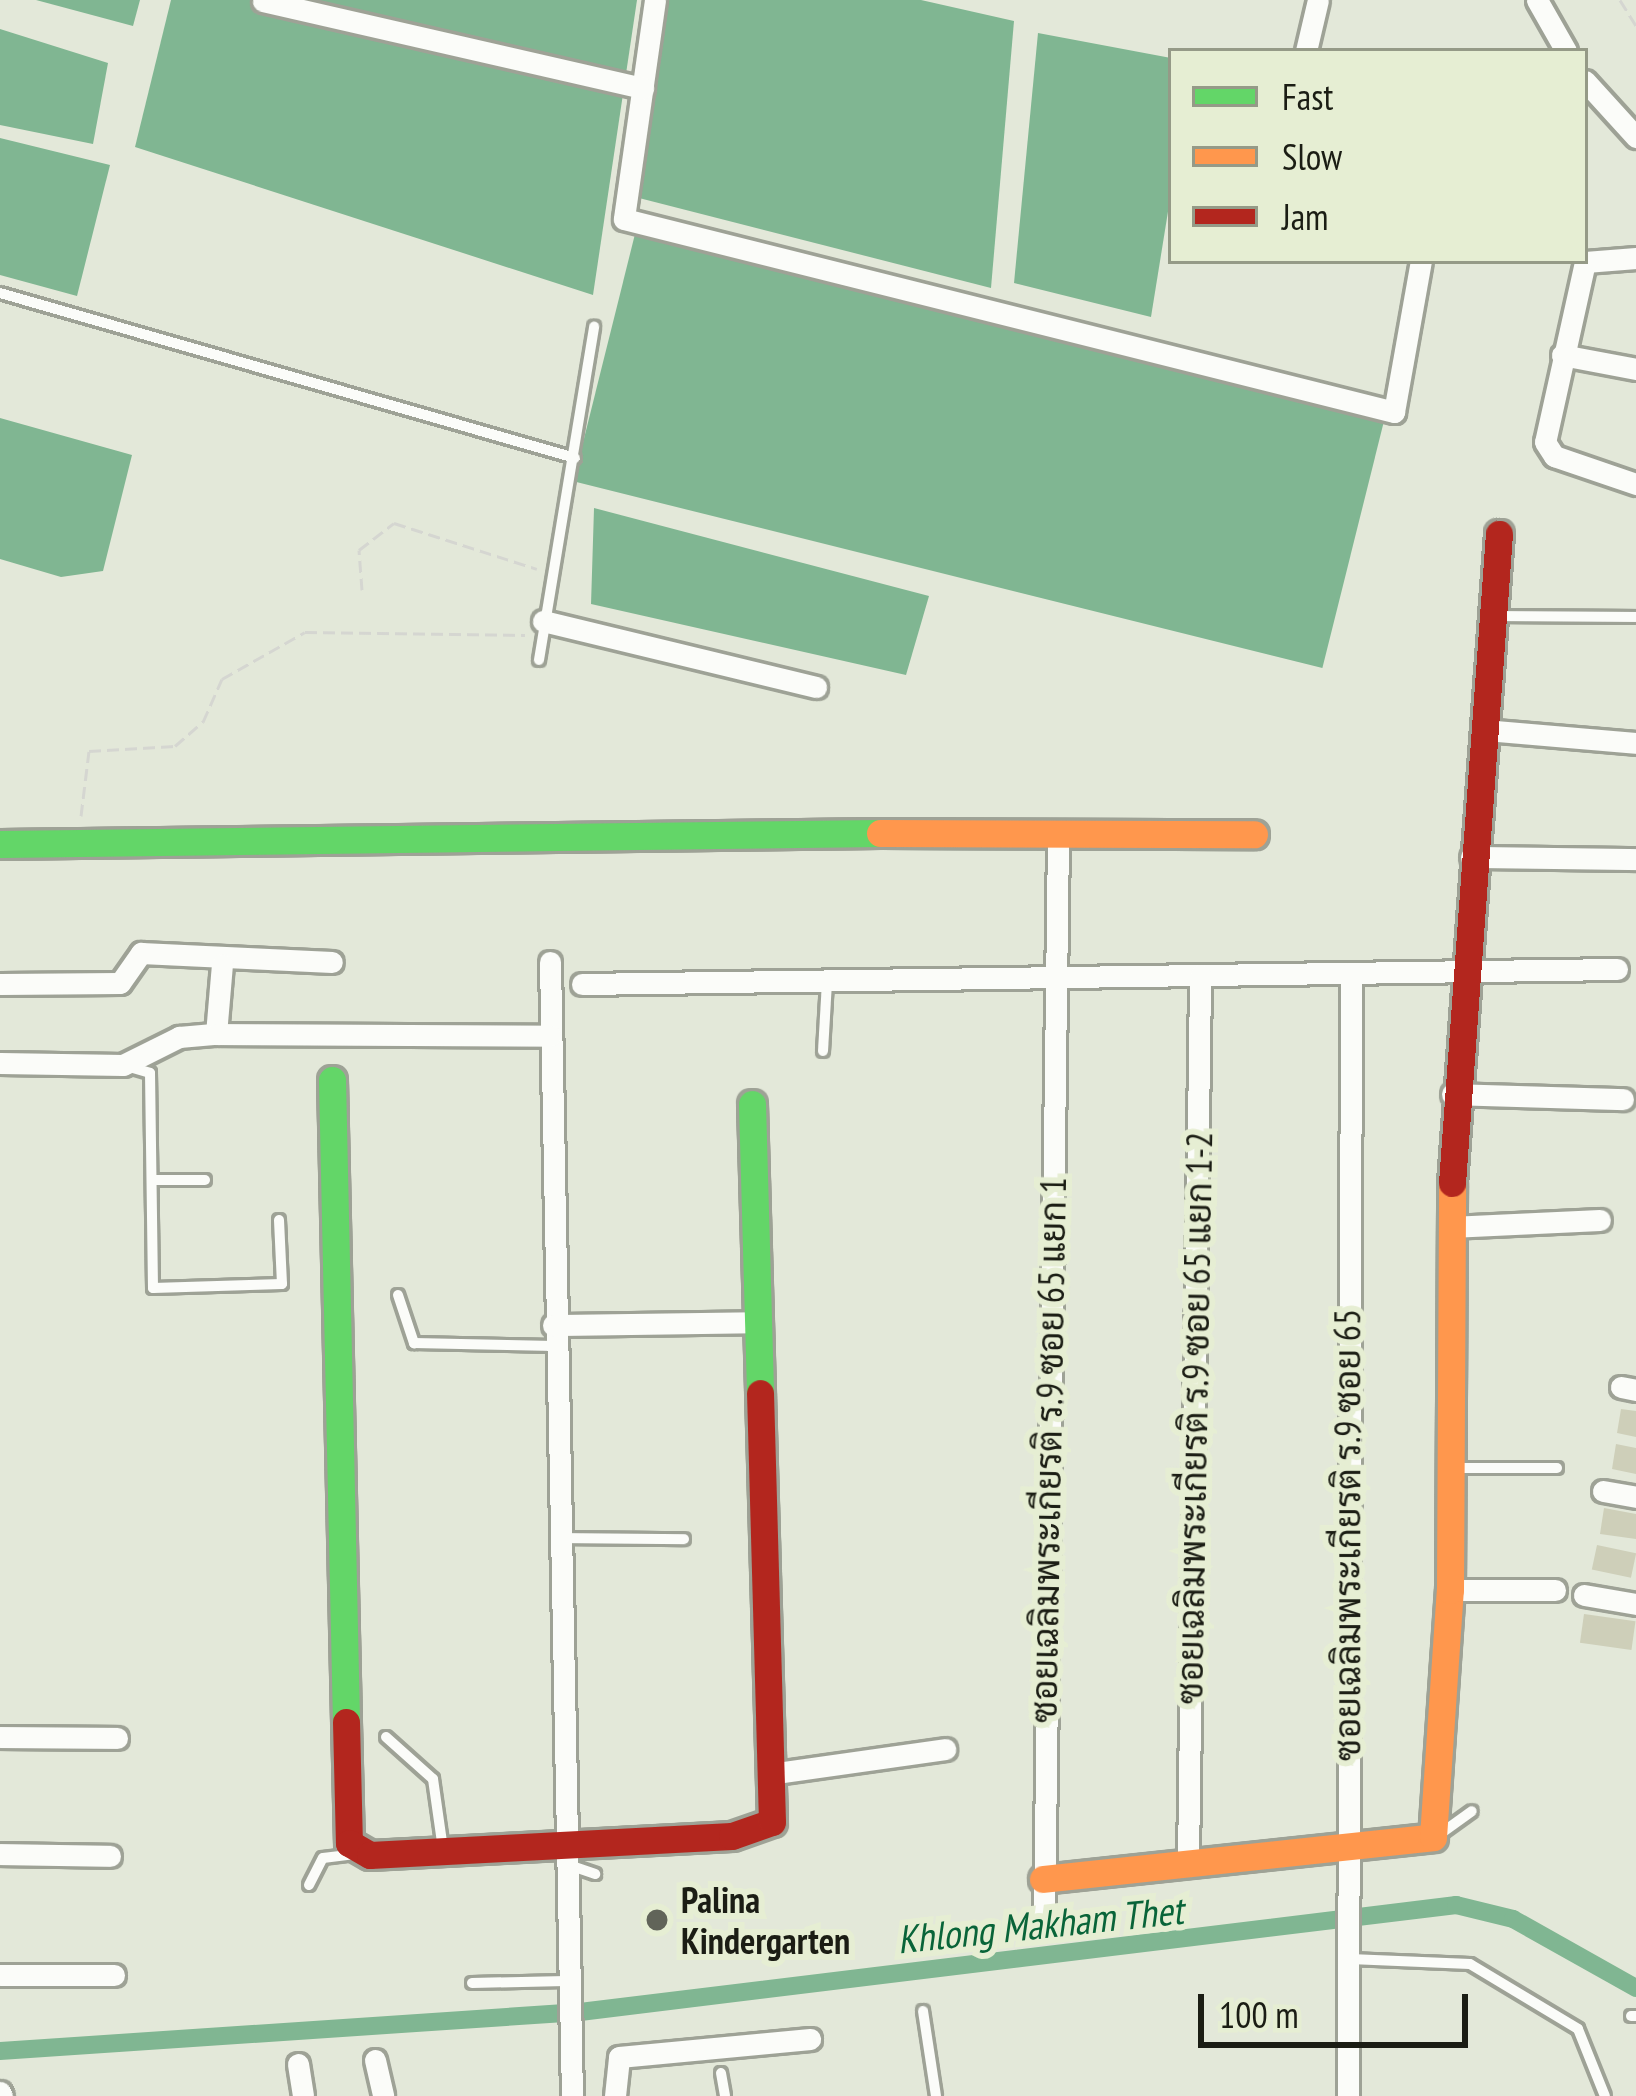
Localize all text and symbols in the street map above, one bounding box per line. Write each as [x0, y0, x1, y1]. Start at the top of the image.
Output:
legend [1168, 48, 1588, 264]
text: Fast [1282, 73, 1333, 120]
text: Slow [1282, 133, 1342, 180]
text: Jam [1282, 193, 1329, 240]
street label: ซอยเฉลิมพระเกียรติ ร.9 ซอย 65 แยก 1-2 [1167, 1131, 1221, 1705]
street label: ซอยเฉลิมพระเกียรติ ร.9 ซอย 65 แยก 1 [1022, 1177, 1074, 1723]
street label: ซอยเฉลิมพระเกียรติ ร.9 ซอย 65 [1325, 1309, 1369, 1761]
place label: Palina Kindergarten [681, 1877, 850, 1962]
water label: Khlong Makham Thet [894, 1887, 1186, 1963]
marker: Palina Kindergarten [644, 1907, 670, 1933]
scale bar [1204, 1970, 1474, 2044]
text: 100 m [1219, 1991, 1299, 2038]

